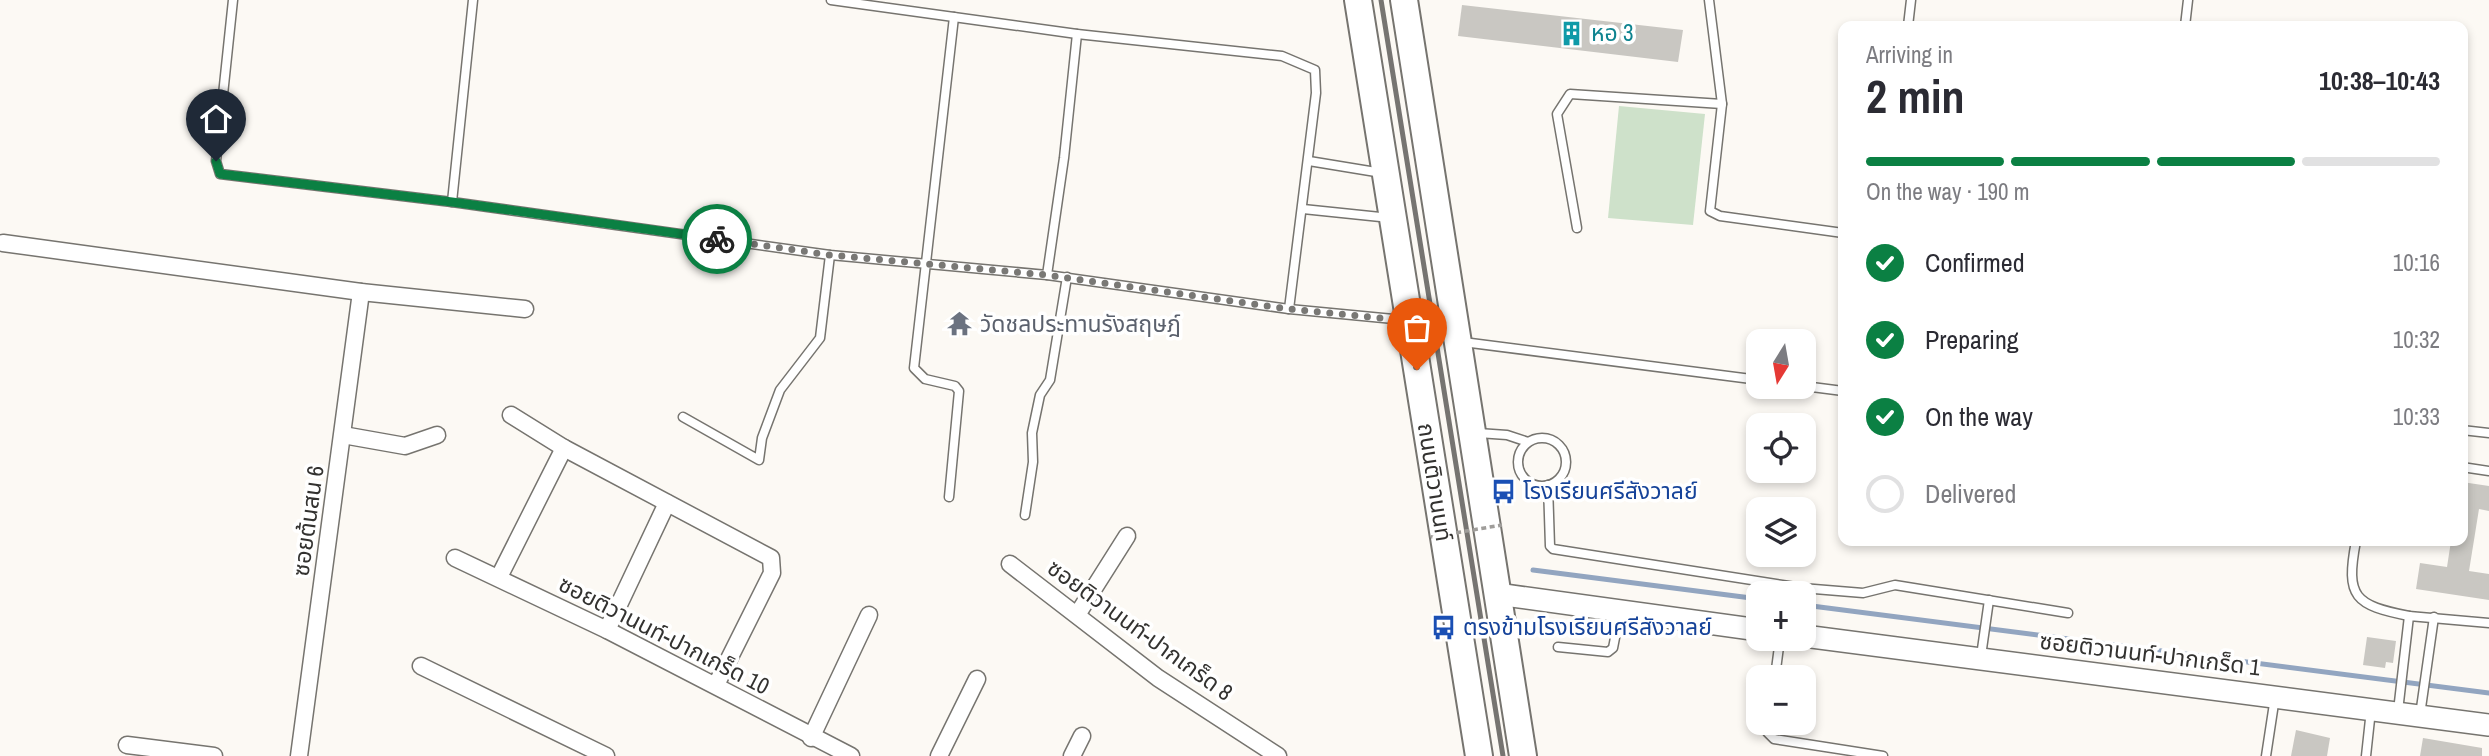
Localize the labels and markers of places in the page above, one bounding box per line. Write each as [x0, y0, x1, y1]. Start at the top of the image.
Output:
place label: หอ 3 [1591, 17, 1633, 48]
building icon: หอ 3 [1557, 19, 1585, 47]
pin [186, 89, 246, 161]
pin [1387, 298, 1447, 370]
place label: วัดชลประทานรังสฤษฎ์ [980, 308, 1181, 339]
temple icon: วัดชลประทานรังสฤษฎ์ [946, 310, 974, 338]
place label: โรงเรียนศรีสังวาลย์ [1523, 475, 1698, 506]
bus stop icon: โรงเรียนศรีสังวาลย์ [1489, 477, 1517, 505]
place label: ตรงข้ามโรงเรียนศรีสังวาลย์ [1463, 611, 1712, 642]
bus stop icon: ตรงข้ามโรงเรียนศรีสังวาลย์ [1429, 613, 1457, 641]

